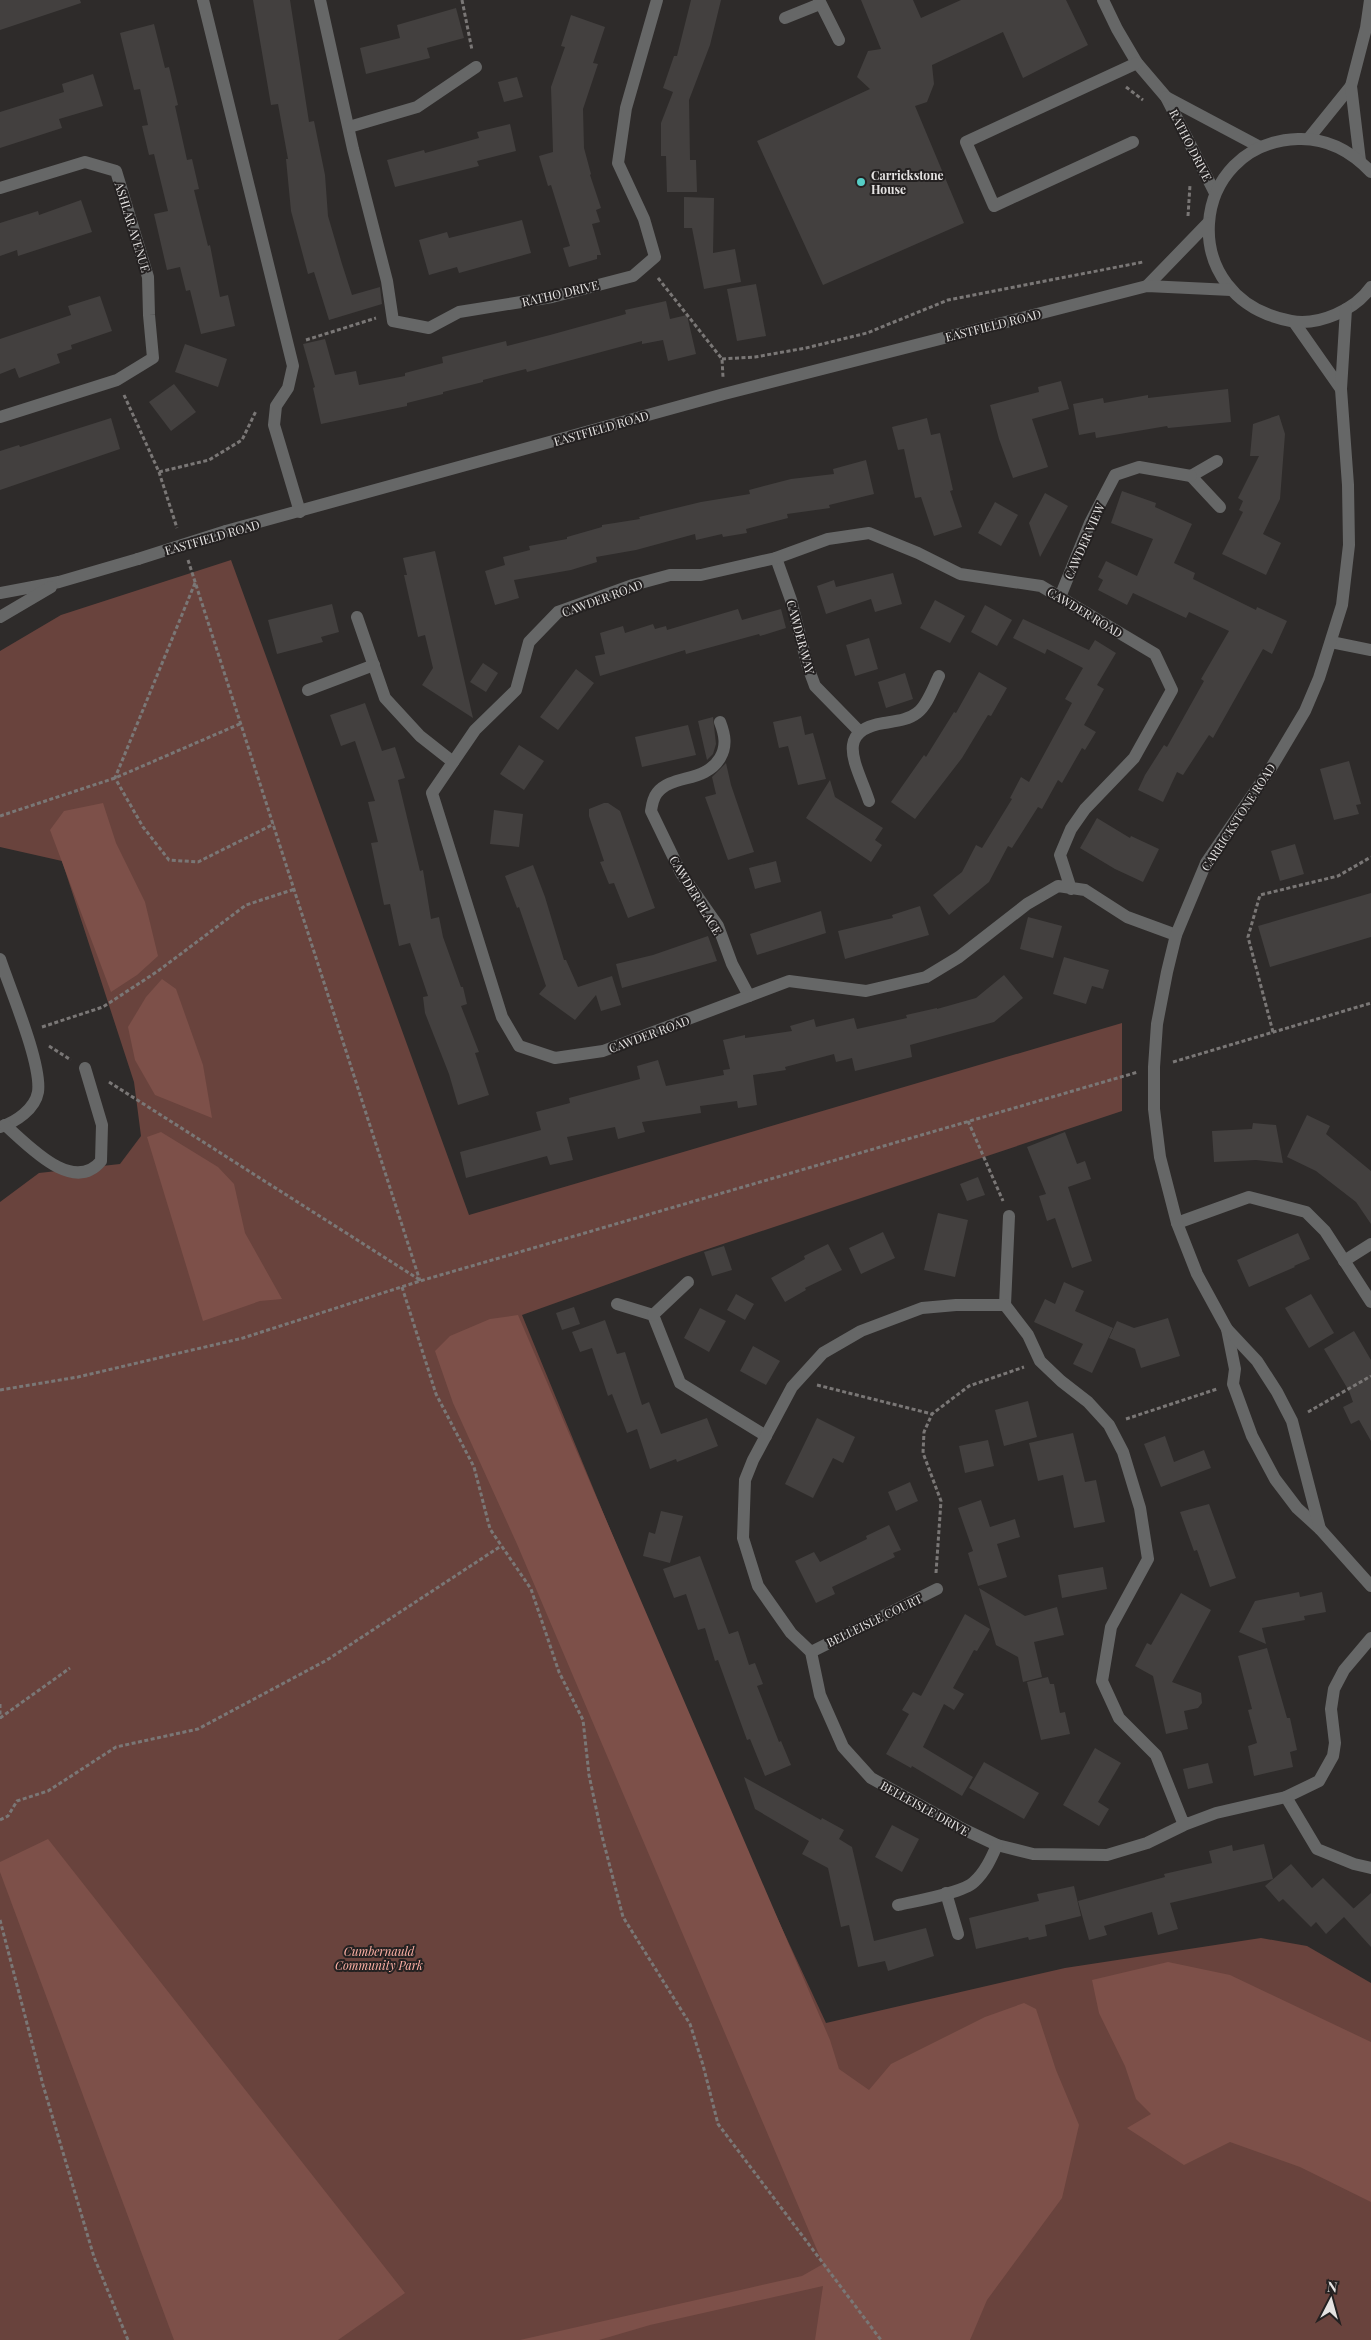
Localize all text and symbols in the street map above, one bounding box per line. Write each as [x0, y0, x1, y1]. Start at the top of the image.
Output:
street label: RATHO DRIVE [1166, 106, 1216, 184]
place label: Carrickstone House [871, 167, 944, 197]
marker: Carrickstone House [855, 176, 867, 188]
street label: ASHLAR AVENUE [111, 179, 154, 274]
street label: RATHO DRIVE [520, 276, 600, 310]
street label: EASTFIELD ROAD [943, 305, 1043, 345]
street label: EASTFIELD ROAD [552, 407, 651, 449]
street label: CAWDER VIEW [1060, 500, 1108, 582]
street label: EASTFIELD ROAD [163, 516, 262, 558]
street label: CAWDER ROAD [559, 576, 645, 620]
street label: CAWDER ROAD [1044, 583, 1126, 641]
street label: CAWDER WAY [783, 598, 819, 677]
street label: CARRICKSTONE ROAD [1197, 760, 1279, 874]
street label: CAWDER PLACE [666, 852, 726, 938]
street label: CAWDER ROAD [606, 1012, 692, 1056]
street label: BELLEISLE COURT [824, 1590, 925, 1650]
street label: BELLEISLE DRIVE [878, 1777, 972, 1839]
park label: Cumbernauld Community Park [335, 1943, 423, 1973]
north arrow [1306, 2275, 1356, 2325]
text: N [1326, 2277, 1338, 2297]

